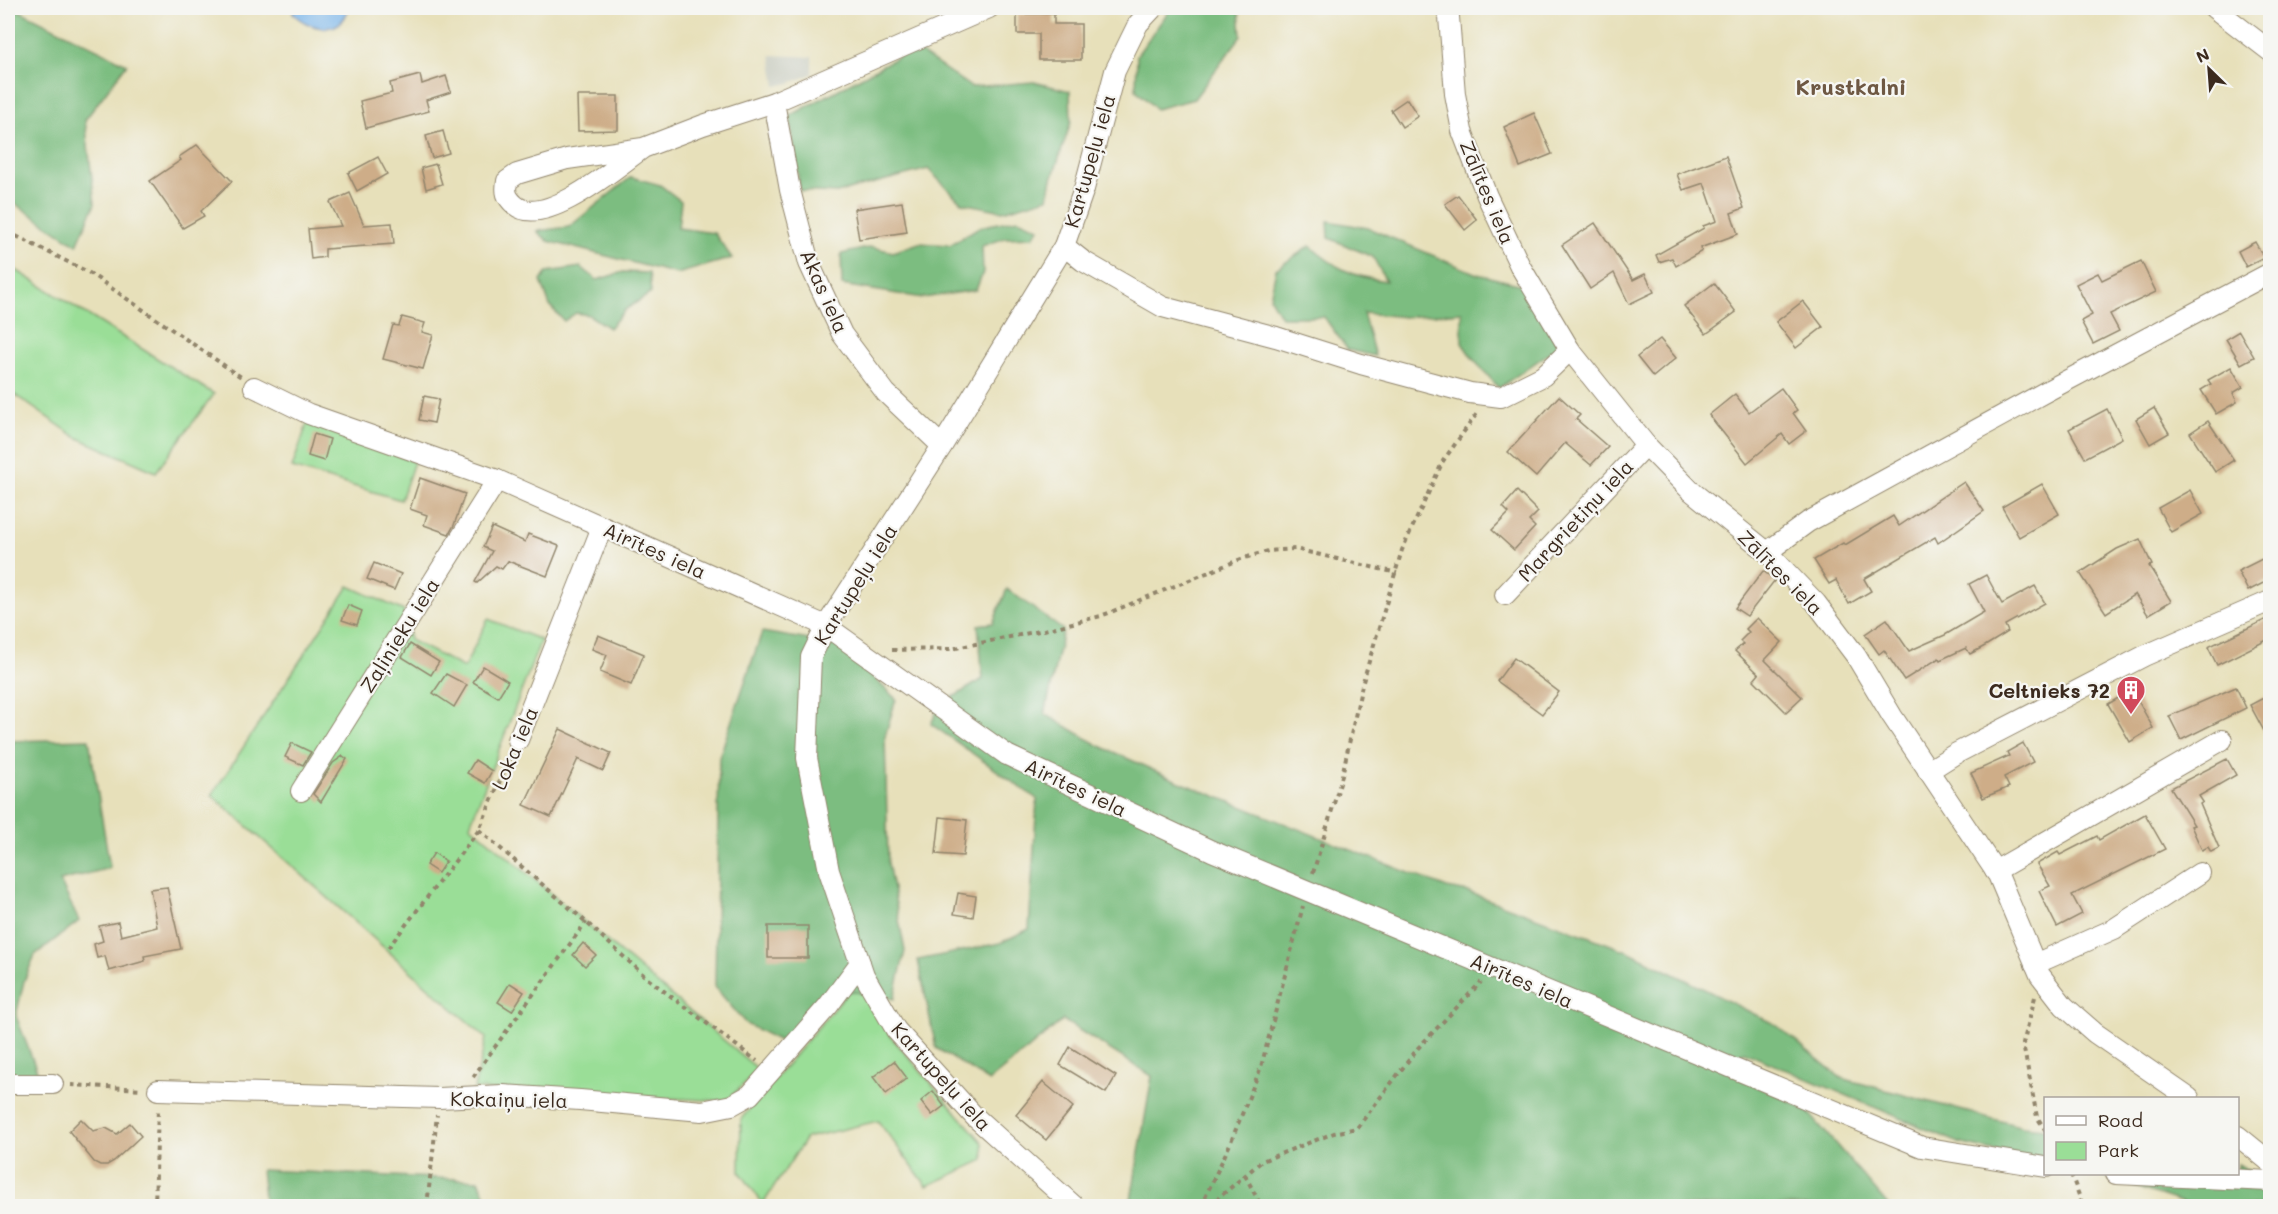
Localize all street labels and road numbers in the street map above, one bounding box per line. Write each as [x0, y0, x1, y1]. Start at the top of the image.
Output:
street label: Kartupeļu iela [1058, 91, 1121, 231]
street label: Zālītes iela [1454, 136, 1522, 248]
street label: Akas iela [795, 245, 855, 337]
street label: Margrietiņu iela [1512, 453, 1639, 587]
street label: Airītes iela [600, 516, 710, 584]
street label: Kartupeļu iela [808, 519, 903, 650]
street label: Zālītes iela [1733, 524, 1829, 620]
street label: Zaļinieku iela [353, 573, 445, 698]
street label: Loka iela [485, 702, 543, 794]
street label: Airītes iela [1021, 752, 1131, 822]
street label: Airītes iela [1466, 947, 1578, 1013]
street label: Kartupeļu iela [886, 1016, 998, 1136]
street label: Kokaiņu iela [450, 1085, 568, 1114]

